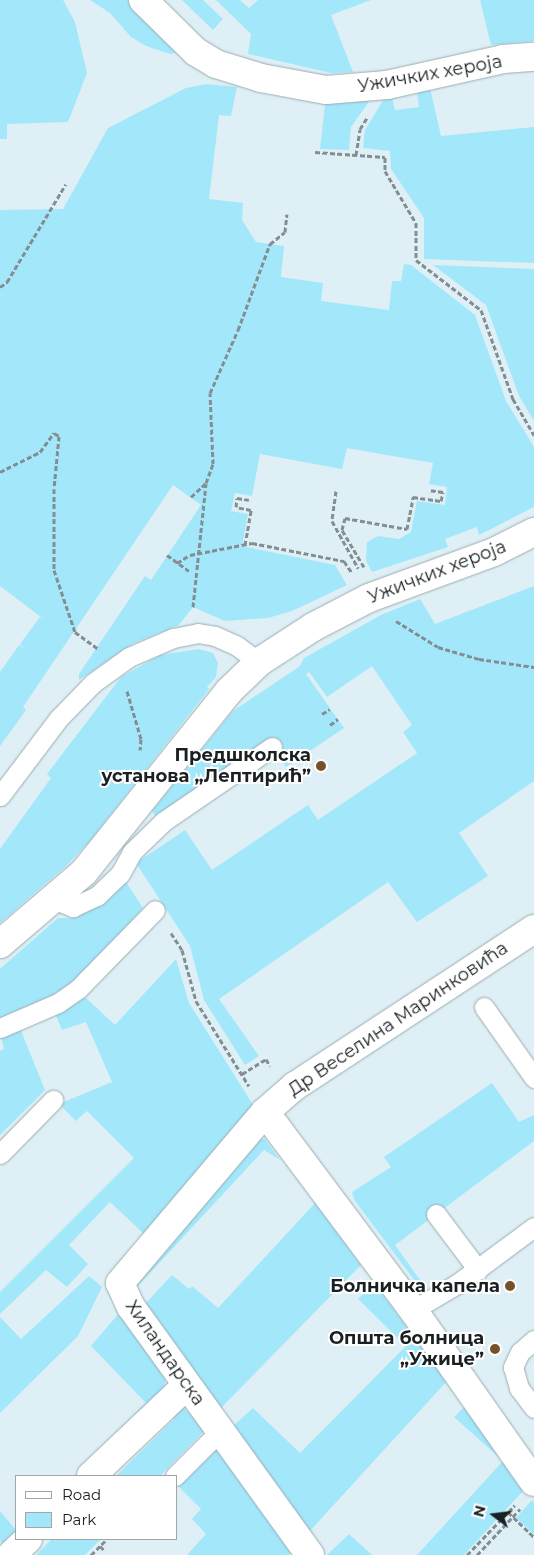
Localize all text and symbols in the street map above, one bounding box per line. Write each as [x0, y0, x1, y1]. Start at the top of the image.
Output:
street label: Ужичких хероја [356, 51, 504, 97]
street label: Ужичких хероја [365, 536, 509, 608]
place label: Предшколска установа „Лептирић” [101, 745, 311, 788]
marker: Предшколска установа „Лептирић” [315, 760, 327, 772]
street label: Др Веселина Маринковића [284, 937, 512, 1101]
place label: Болничка капела [330, 1275, 500, 1297]
marker: Болничка капела [504, 1280, 516, 1292]
street label: Хиландарска [121, 1296, 209, 1410]
place label: Општа болница „Ужице” [329, 1328, 484, 1370]
marker: Општа болница „Ужице” [488, 1342, 502, 1356]
legend [15, 1475, 178, 1540]
text: Road [62, 1485, 101, 1504]
north arrow [469, 1490, 519, 1540]
text: N [469, 1503, 490, 1519]
text: Park [62, 1510, 96, 1529]

